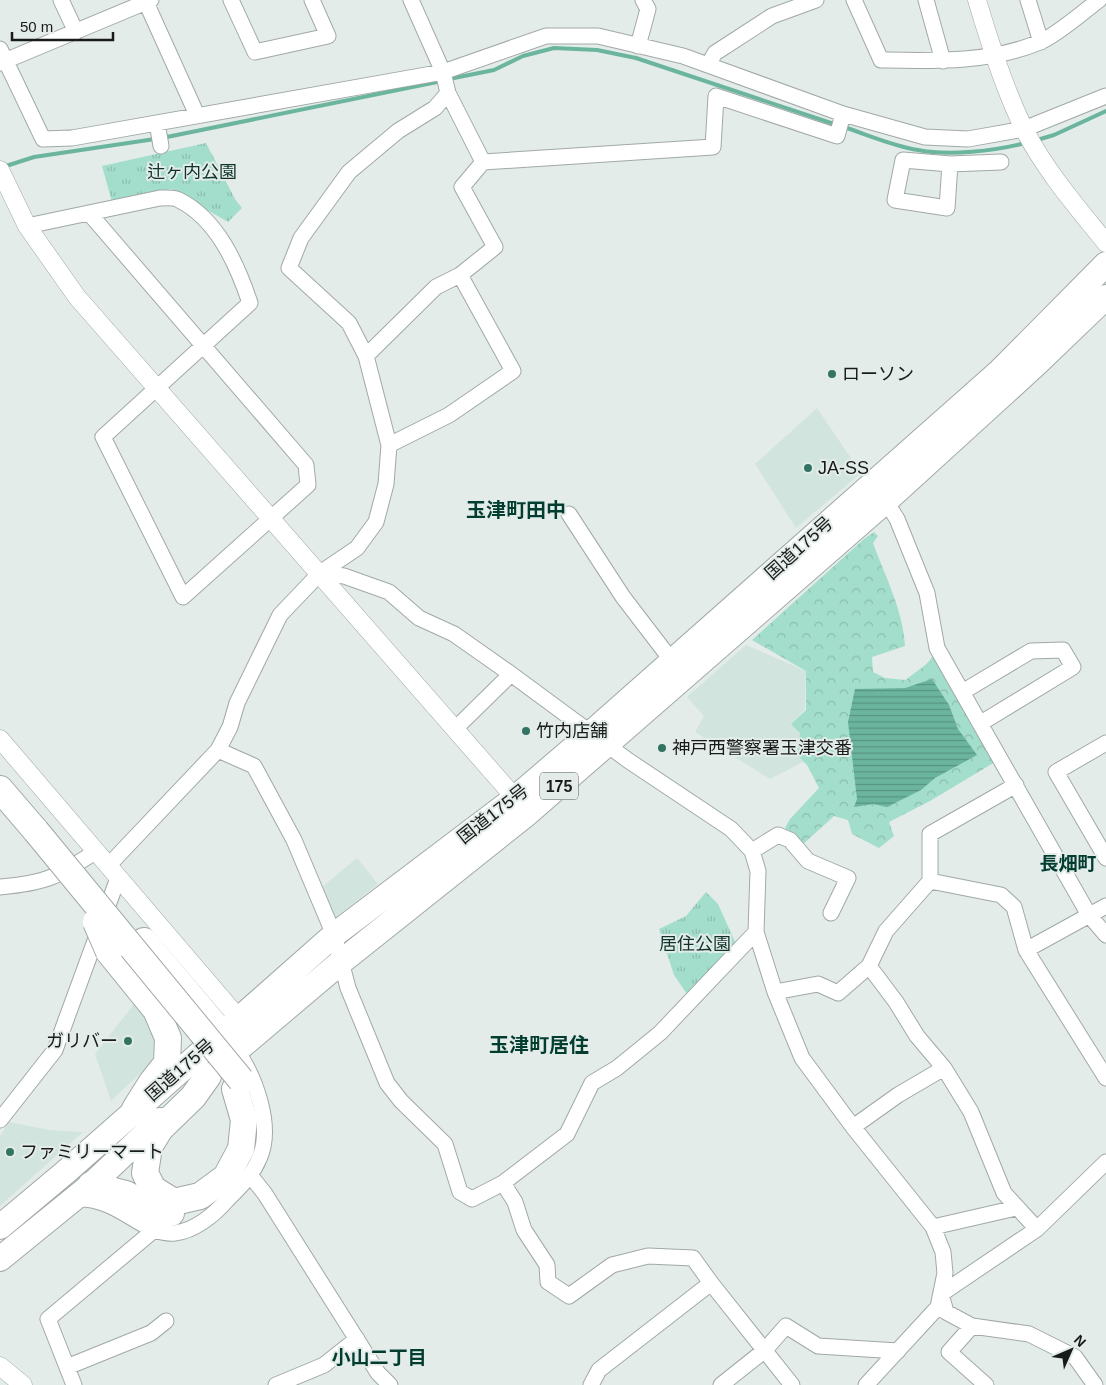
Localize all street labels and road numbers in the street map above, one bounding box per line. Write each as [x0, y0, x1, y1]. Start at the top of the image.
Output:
street label: 国道175号 [761, 512, 837, 584]
road number: 175 [540, 772, 578, 799]
street label: 国道175号 [454, 780, 532, 848]
street label: 国道175号 [142, 1035, 218, 1105]

